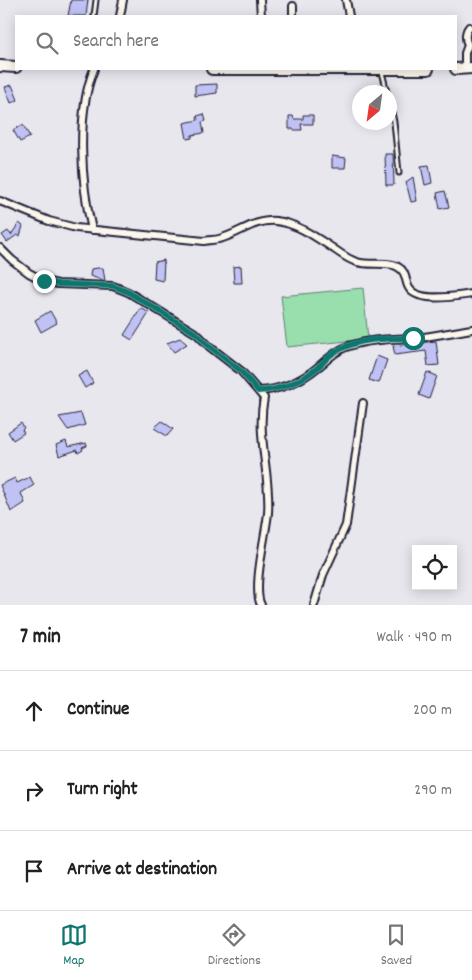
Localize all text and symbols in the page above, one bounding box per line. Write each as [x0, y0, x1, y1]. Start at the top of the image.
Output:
search box [15, 15, 457, 70]
icon: search [33, 29, 61, 57]
text: Search here [73, 29, 159, 56]
north arrow [352, 85, 397, 130]
route end [33, 270, 56, 293]
route start [402, 327, 425, 350]
map controls [412, 545, 457, 590]
button: locate [412, 545, 457, 590]
text: 7 min [20, 623, 61, 653]
text: Walk · 490 m [377, 626, 452, 649]
icon: ahead [20, 697, 48, 725]
text: Continue [67, 697, 129, 724]
text: 200 m [413, 699, 452, 722]
icon: right [20, 777, 48, 805]
text: Turn right [67, 777, 138, 804]
text: 290 m [414, 779, 452, 802]
icon: arrive [20, 857, 48, 885]
text: Arrive at destination [67, 857, 217, 884]
tab: Map [60, 921, 88, 971]
tab: Directions [208, 921, 261, 971]
tab: Saved [381, 921, 412, 971]

